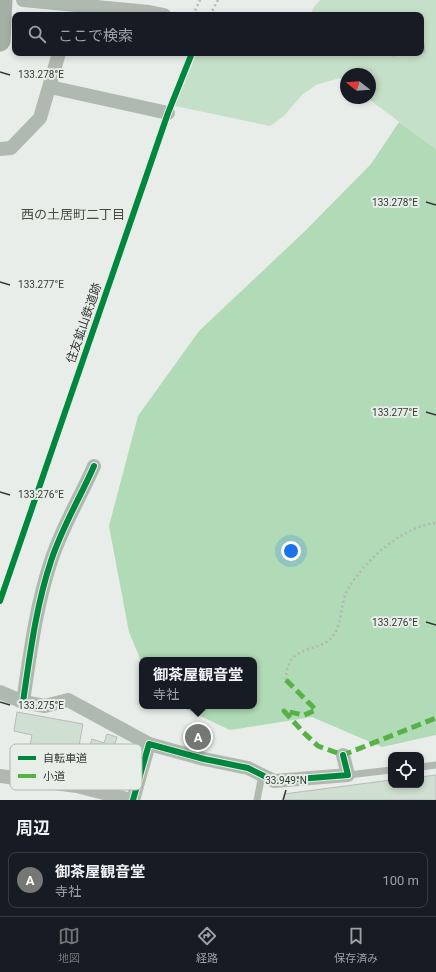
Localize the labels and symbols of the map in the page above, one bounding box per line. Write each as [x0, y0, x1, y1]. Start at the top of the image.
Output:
north arrow [340, 68, 376, 104]
text: 133.278°E [18, 69, 64, 80]
text: 133.278°E [372, 197, 418, 208]
district label: 西の土居町二丁目 [21, 207, 125, 222]
text: 133.277°E [18, 279, 64, 290]
street label: 住友鉱山鉄道跡 [64, 281, 104, 365]
text: 133.277°E [372, 407, 418, 418]
text: 133.276°E [18, 489, 64, 500]
your location [281, 541, 301, 561]
text: 133.276°E [372, 617, 418, 628]
text: 133.275°E [18, 700, 64, 711]
pin: A [185, 722, 211, 752]
legend [10, 744, 142, 790]
text: 自転車道 [43, 752, 87, 765]
text: 小道 [43, 770, 65, 783]
text: 33.949°N [265, 775, 307, 786]

